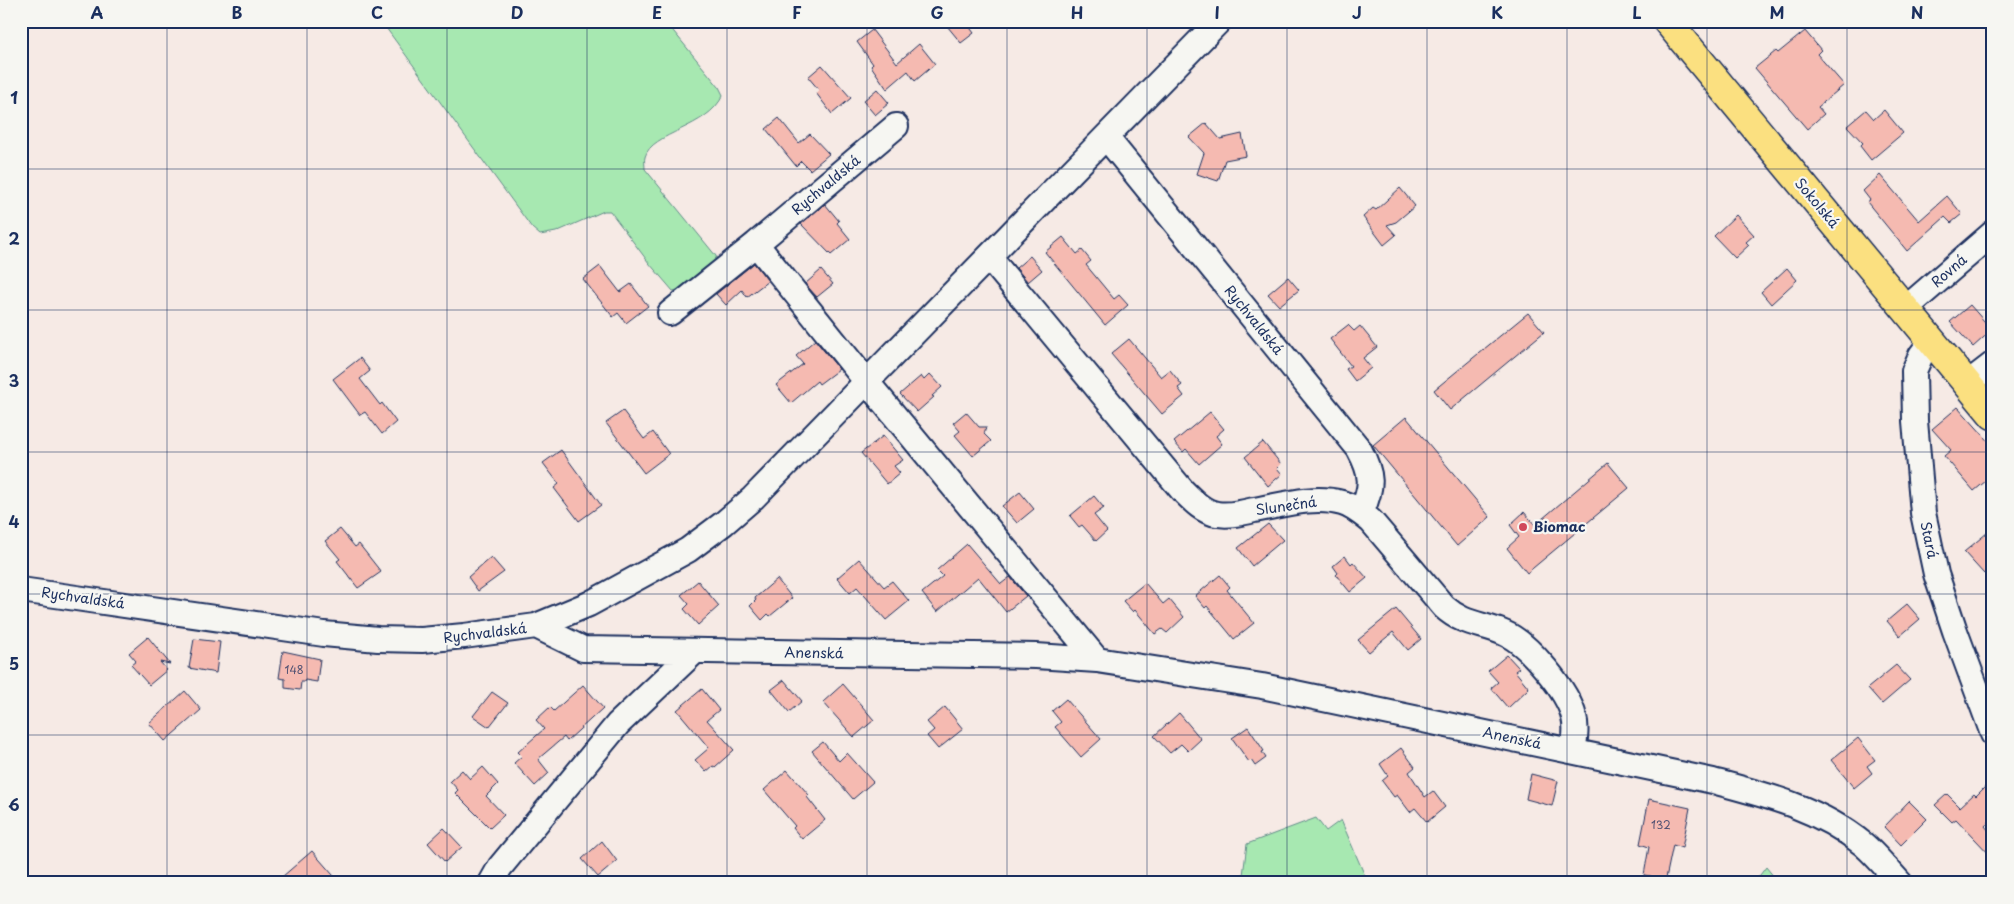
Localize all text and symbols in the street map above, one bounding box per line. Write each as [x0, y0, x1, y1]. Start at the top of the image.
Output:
text: A [91, 0, 104, 24]
text: B [232, 0, 243, 24]
text: C [371, 0, 383, 24]
text: D [511, 0, 523, 24]
text: E [652, 0, 662, 24]
text: F [792, 0, 802, 24]
text: G [930, 0, 944, 24]
text: H [1071, 0, 1083, 24]
text: I [1214, 0, 1220, 24]
text: J [1352, 0, 1362, 24]
text: K [1491, 0, 1503, 24]
text: L [1632, 0, 1642, 24]
text: M [1769, 0, 1785, 24]
text: N [1911, 0, 1923, 24]
text: 1 [10, 85, 18, 109]
street label: Rychvaldská [787, 149, 865, 220]
street label: Sokolská [1790, 173, 1845, 233]
text: 2 [8, 226, 20, 250]
street label: Rovná [1926, 249, 1971, 292]
street label: Rychvaldská [1220, 281, 1289, 359]
text: 3 [9, 368, 19, 392]
street label: Slunečná [1254, 491, 1318, 520]
text: 4 [9, 509, 20, 533]
place label: Biomac [1533, 516, 1586, 537]
street label: Stará [1915, 519, 1944, 561]
marker: Biomac [1517, 521, 1529, 533]
street label: Rychvaldská [40, 581, 126, 614]
street label: Rychvaldská [442, 617, 528, 648]
street label: Anenská [784, 641, 844, 664]
text: 5 [9, 651, 19, 675]
house number: 148 [284, 661, 304, 678]
street label: Anenská [1481, 721, 1544, 754]
text: 6 [8, 792, 20, 816]
house number: 132 [1651, 816, 1671, 833]

